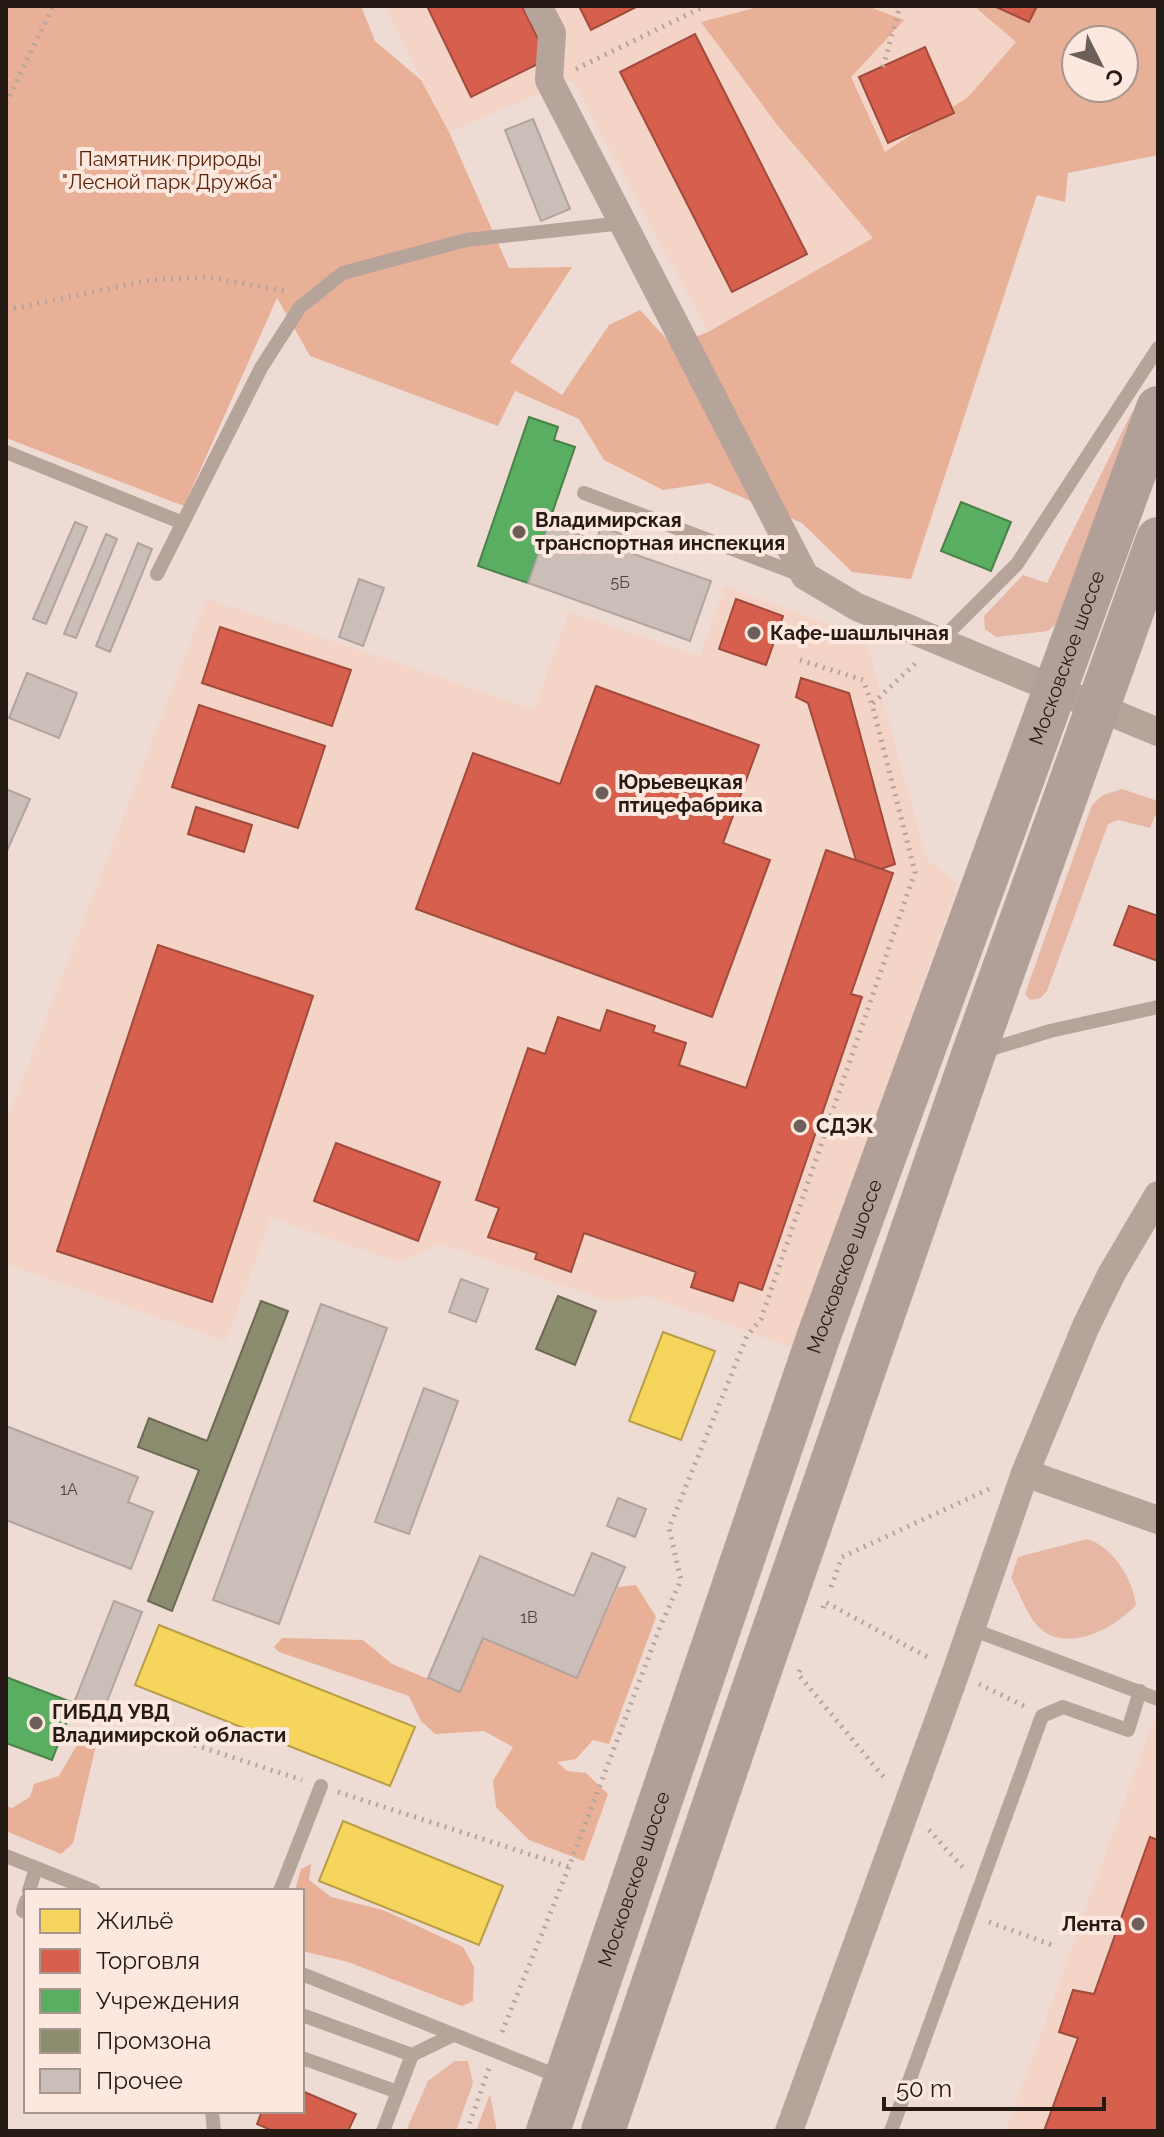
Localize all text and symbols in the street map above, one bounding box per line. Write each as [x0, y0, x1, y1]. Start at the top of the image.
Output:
north arrow [1060, 24, 1140, 104]
text: С [1100, 63, 1130, 92]
park label: Памятник природы "Лесной парк Дружба" [62, 147, 278, 194]
place label: Владимирская транспортная инспекция [535, 508, 785, 555]
marker: Владимирская транспортная инспекция [510, 523, 528, 541]
street label: Московское шоссе [1024, 567, 1110, 748]
house number: 5Б [610, 573, 630, 592]
place label: Кафе-шашлычная [770, 621, 949, 645]
marker: Кафе-шашлычная [745, 624, 763, 642]
place label: Юрьевецкая птицефабрика [618, 770, 763, 817]
marker: Юрьевецкая птицефабрика [593, 784, 611, 802]
place label: СДЭК [816, 1114, 874, 1138]
marker: СДЭК [791, 1117, 809, 1135]
street label: Московское шоссе [802, 1176, 887, 1357]
house number: 1А [60, 1480, 78, 1499]
house number: 1В [520, 1608, 538, 1627]
place label: ГИБДД УВД Владимирской области [52, 1700, 286, 1747]
marker: ГИБДД УВД Владимирской области [27, 1714, 45, 1732]
street label: Московское шоссе [593, 1788, 675, 1970]
legend [24, 1889, 304, 2113]
text: Жильё [96, 1906, 173, 1935]
place label: Лента [1062, 1912, 1122, 1936]
marker: Лента [1129, 1915, 1147, 1933]
text: Торговля [96, 1946, 200, 1975]
text: Учреждения [96, 1986, 240, 2015]
text: Промзона [96, 2026, 211, 2055]
scale bar [884, 2061, 1104, 2111]
text: Прочее [96, 2066, 183, 2095]
text: 50 m [896, 2074, 952, 2103]

